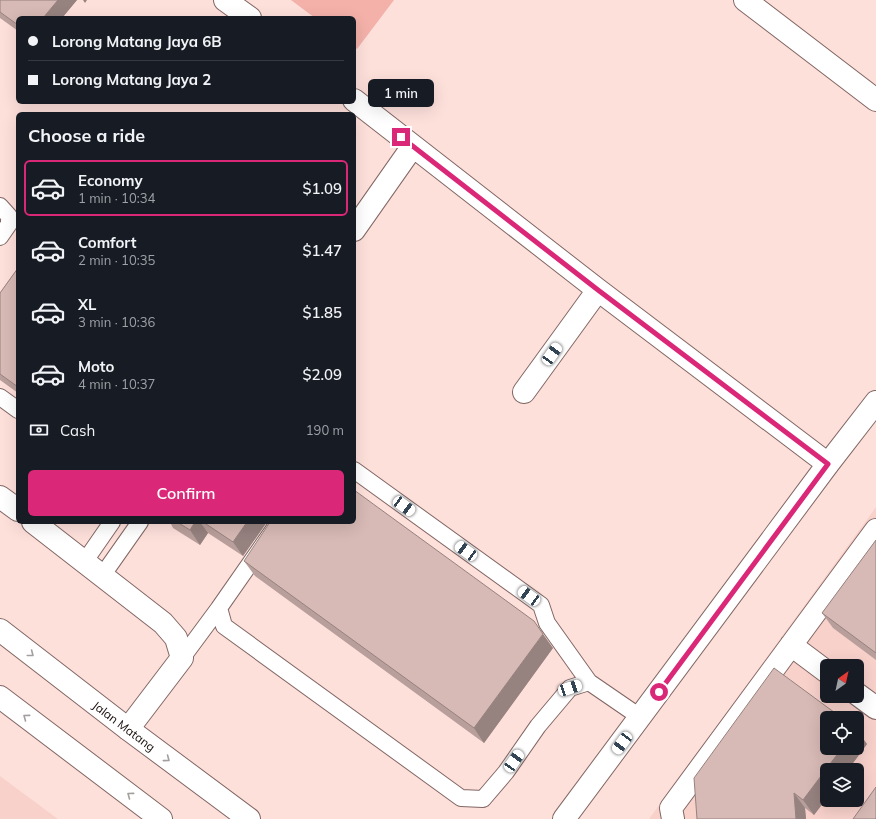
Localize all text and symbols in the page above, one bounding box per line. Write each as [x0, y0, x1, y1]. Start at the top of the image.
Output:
text: Lorong Matang Jaya 6B [52, 32, 222, 51]
text: Lorong Matang Jaya 2 [52, 70, 211, 89]
callout: 1 min [368, 79, 434, 107]
text: 1 min [384, 85, 418, 101]
text: Choose a ride [28, 124, 145, 147]
route end [392, 128, 410, 146]
icon: car [30, 170, 66, 206]
text: Economy [78, 171, 143, 190]
text: $1.09 [302, 179, 342, 198]
text: 1 min · 10:34 [78, 190, 155, 206]
icon: car [30, 232, 66, 268]
text: Comfort [78, 233, 136, 252]
text: $1.47 [302, 241, 342, 260]
text: 2 min · 10:35 [78, 252, 155, 268]
icon: car [30, 294, 66, 330]
text: XL [78, 295, 96, 314]
text: $1.85 [302, 303, 342, 322]
text: 3 min · 10:36 [78, 314, 155, 330]
car [540, 341, 564, 367]
icon: car [30, 356, 66, 392]
text: Moto [78, 357, 114, 376]
text: $2.09 [302, 365, 342, 384]
text: 4 min · 10:37 [78, 376, 155, 392]
icon: cash [28, 419, 50, 441]
text: Cash [60, 421, 95, 440]
text: 190 m [306, 422, 344, 438]
button: Confirm [28, 470, 344, 516]
car [391, 494, 417, 518]
car [453, 539, 479, 563]
car [516, 584, 542, 608]
one-way arrow [26, 650, 33, 657]
north arrow [820, 659, 864, 703]
map controls [820, 659, 864, 807]
car [557, 679, 583, 697]
route start [650, 683, 668, 701]
street label: Jalan Matang [90, 698, 158, 754]
button: locate [820, 711, 864, 755]
one-way arrow [23, 714, 30, 722]
car [610, 730, 634, 756]
car [502, 748, 526, 774]
one-way arrow [163, 754, 170, 761]
button: layers [820, 763, 864, 807]
one-way arrow [127, 793, 134, 800]

